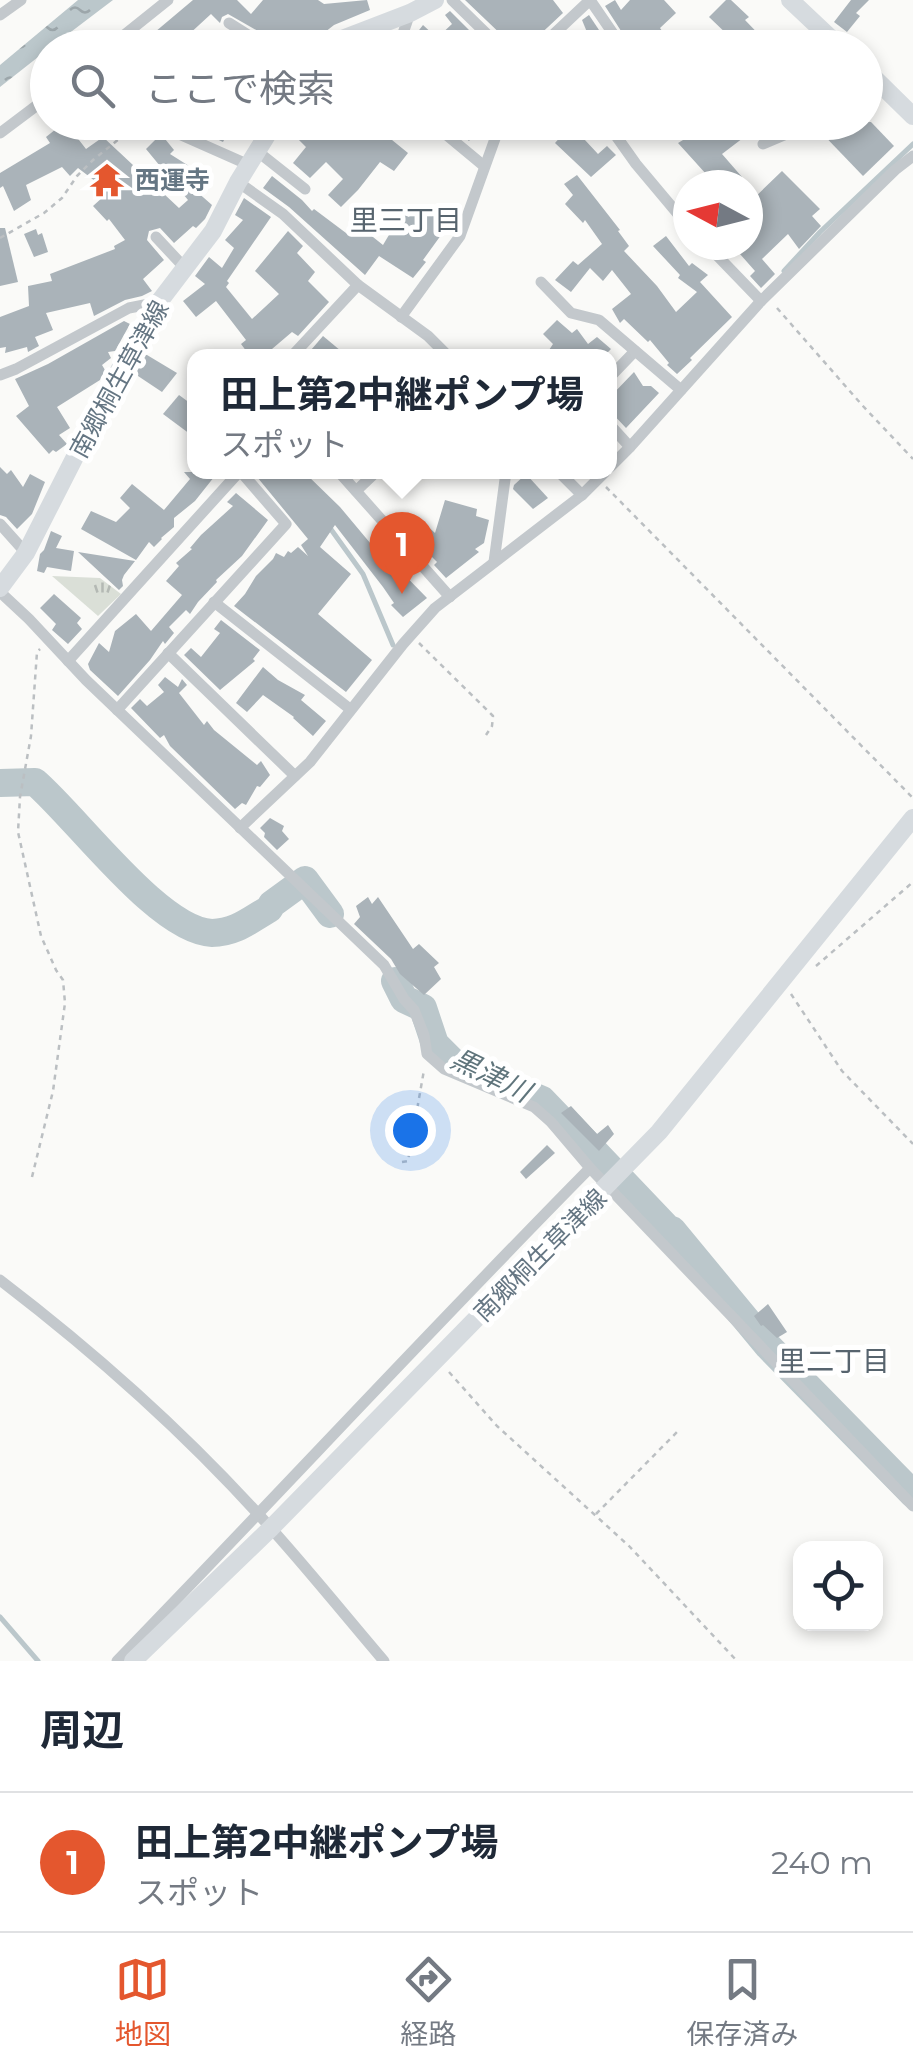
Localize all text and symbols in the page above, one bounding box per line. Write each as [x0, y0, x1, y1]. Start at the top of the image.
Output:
search box [30, 30, 883, 140]
icon: search [65, 58, 120, 113]
text: ここで検索 [145, 65, 335, 112]
temple icon: 西運寺 [88, 161, 126, 199]
place label: 西運寺 [135, 165, 210, 195]
north arrow [673, 170, 763, 260]
district label: 里三丁目 [350, 203, 462, 237]
street label: 南郷桐生草津線 [63, 295, 175, 463]
popup [187, 349, 617, 479]
text: 田上第2中継ポンプ場 [220, 371, 584, 418]
text: スポット [220, 425, 348, 464]
pin: 1 [370, 512, 434, 594]
water label: 黒津川 [446, 1041, 539, 1110]
your location [385, 1105, 436, 1156]
street label: 南郷桐生草津線 [468, 1183, 612, 1327]
district label: 里二丁目 [778, 1344, 890, 1378]
map controls [793, 1541, 883, 1631]
button: locate [793, 1541, 883, 1631]
text: 周辺 [40, 1704, 124, 1756]
text: 田上第2中継ポンプ場 [135, 1819, 498, 1866]
text: 1 [66, 1843, 79, 1882]
text: 240 m [771, 1843, 873, 1882]
text: スポット [135, 1873, 263, 1912]
tab: 地図 [115, 1952, 171, 2052]
tab: 経路 [400, 1952, 456, 2052]
tab: 保存済み [686, 1952, 798, 2052]

